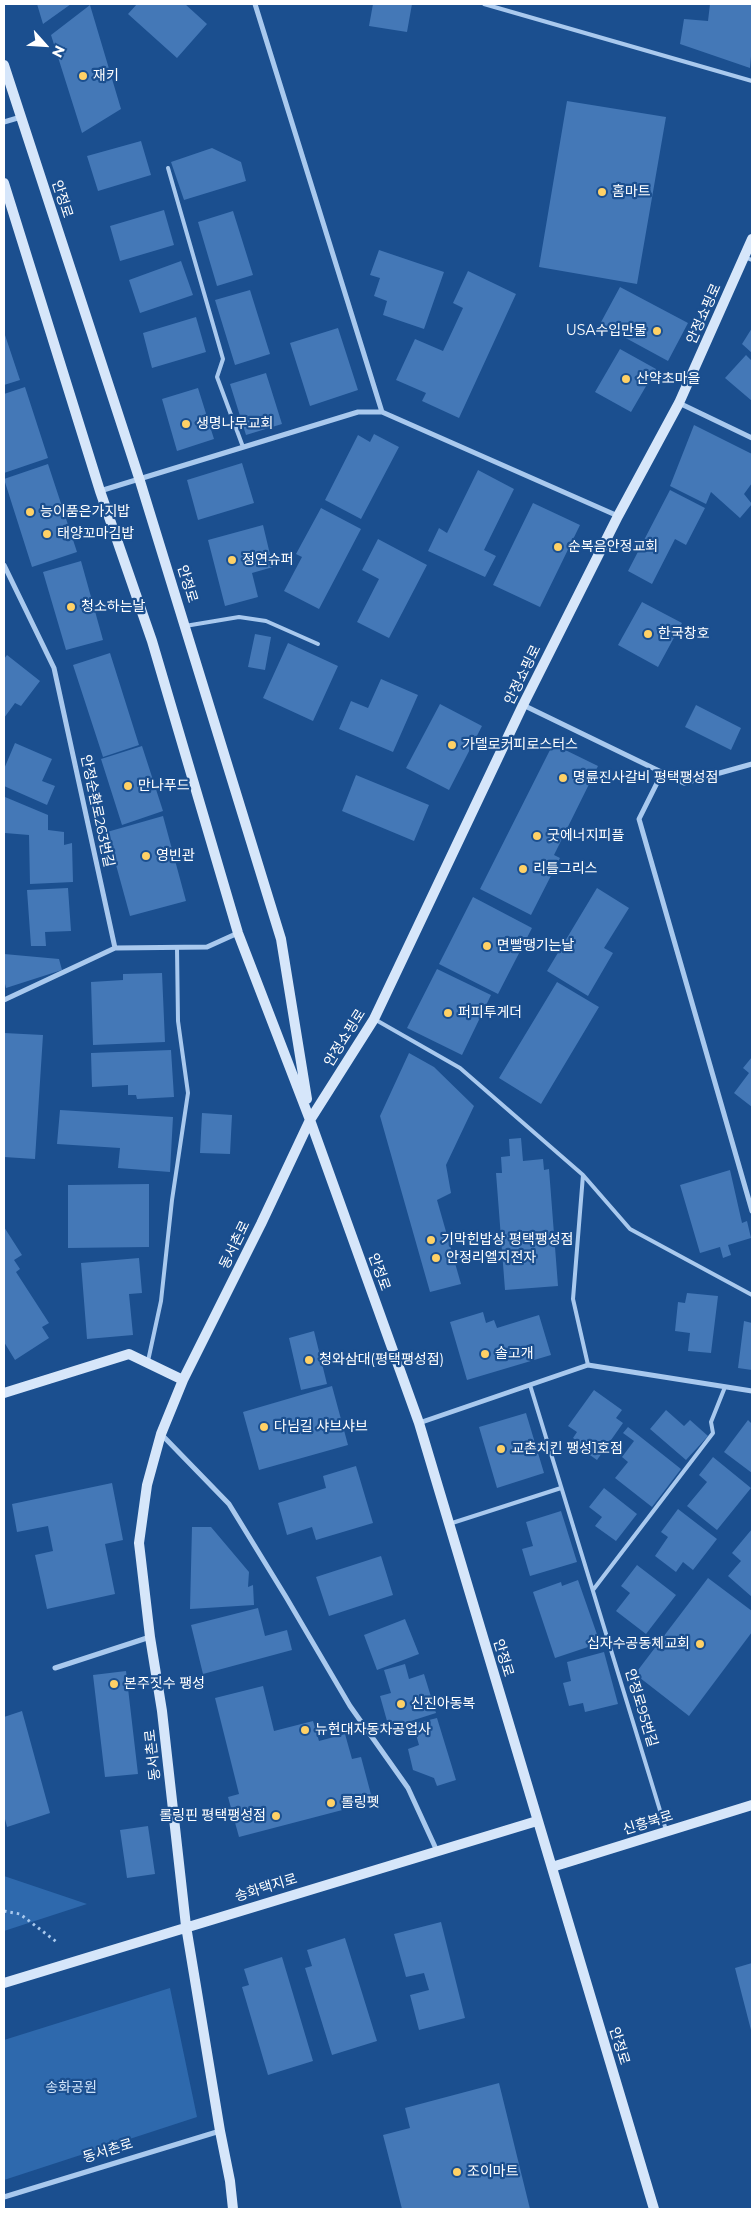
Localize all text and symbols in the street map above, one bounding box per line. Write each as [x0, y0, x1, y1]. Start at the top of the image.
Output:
north arrow [20, 20, 70, 70]
text: N [48, 43, 69, 61]
place label: 재키 [93, 68, 119, 84]
marker: 재키 [77, 70, 89, 82]
street label: 안정로 [48, 178, 76, 220]
place label: 홈마트 [612, 184, 651, 200]
marker: 홈마트 [596, 186, 608, 198]
street label: 안정쇼핑로 [683, 281, 725, 347]
place label: USA수입만물 [566, 323, 647, 339]
marker: USA수입만물 [651, 325, 663, 337]
place label: 산약초마을 [636, 371, 700, 387]
marker: 산약초마을 [620, 373, 632, 385]
place label: 생명나무교회 [196, 416, 273, 432]
marker: 생명나무교회 [180, 418, 192, 430]
place label: 능이품은가지밥 [40, 504, 130, 520]
marker: 능이품은가지밥 [24, 506, 36, 518]
place label: 태양꼬마김밥 [57, 526, 134, 542]
marker: 태양꼬마김밥 [41, 528, 53, 540]
place label: 순복음안정교회 [568, 539, 658, 555]
marker: 순복음안정교회 [552, 541, 564, 553]
place label: 정연슈퍼 [242, 552, 294, 568]
marker: 정연슈퍼 [226, 554, 238, 566]
street label: 안정로 [173, 563, 201, 605]
place label: 청소하는날 [81, 599, 145, 615]
marker: 청소하는날 [65, 601, 77, 613]
place label: 한국창호 [658, 626, 710, 642]
marker: 한국창호 [642, 628, 654, 640]
street label: 안정쇼핑로 [501, 642, 545, 708]
place label: 가델로커피로스터스 [462, 737, 578, 753]
marker: 가델로커피로스터스 [446, 739, 458, 751]
street label: 안정순환로263번길 [77, 753, 117, 869]
place label: 명륜진사갈비 평택팽성점 [573, 770, 718, 786]
marker: 명륜진사갈비 평택팽성점 [557, 772, 569, 784]
place label: 만나푸드 [138, 778, 190, 794]
marker: 만나푸드 [122, 780, 134, 792]
place label: 굿에너지피플 [547, 828, 624, 844]
marker: 굿에너지피플 [531, 830, 543, 842]
place label: 영빈관 [156, 848, 195, 864]
marker: 영빈관 [140, 850, 152, 862]
place label: 리틀그리스 [533, 861, 597, 877]
marker: 리틀그리스 [517, 863, 529, 875]
place label: 면빨땡기는날 [497, 938, 574, 954]
marker: 면빨땡기는날 [481, 940, 493, 952]
place label: 퍼피투게더 [458, 1005, 522, 1021]
street label: 안정쇼핑로 [321, 1006, 369, 1070]
marker: 퍼피투게더 [442, 1007, 454, 1019]
street label: 동서촌로 [216, 1218, 254, 1272]
place label: 기막힌밥상 평택팽성점 [441, 1232, 573, 1248]
marker: 기막힌밥상 평택팽성점 [425, 1234, 437, 1246]
place label: 안정리엘지전자 [446, 1250, 536, 1266]
street label: 안정로 [364, 1251, 394, 1293]
marker: 안정리엘지전자 [430, 1252, 442, 1264]
place label: 솔고개 [495, 1346, 534, 1362]
marker: 솔고개 [479, 1348, 491, 1360]
place label: 청와삼대(평택팽성점) [319, 1352, 444, 1368]
marker: 청와삼대(평택팽성점) [303, 1354, 315, 1366]
place label: 다님길 샤브샤브 [274, 1419, 368, 1435]
marker: 다님길 샤브샤브 [258, 1421, 270, 1433]
place label: 교촌치킨 팽성1호점 [511, 1441, 623, 1457]
marker: 교촌치킨 팽성1호점 [495, 1443, 507, 1455]
place label: 십자수공동체교회 [587, 1636, 690, 1652]
street label: 안정로 [489, 1637, 517, 1679]
marker: 십자수공동체교회 [694, 1638, 706, 1650]
street label: 안정로95번길 [621, 1667, 661, 1749]
place label: 본주짓수 팽성 [124, 1676, 205, 1692]
marker: 본주짓수 팽성 [108, 1678, 120, 1690]
place label: 신진아동복 [411, 1696, 475, 1712]
marker: 신진아동복 [395, 1698, 407, 1710]
place label: 뉴현대자동차공업사 [315, 1722, 431, 1738]
marker: 뉴현대자동차공업사 [299, 1724, 311, 1736]
street label: 동서촌로 [142, 1729, 164, 1781]
place label: 롤링펫 [341, 1795, 380, 1811]
marker: 롤링펫 [325, 1797, 337, 1809]
street label: 신흥북로 [621, 1807, 675, 1839]
place label: 롤링핀 평택팽성점 [159, 1808, 266, 1824]
marker: 롤링핀 평택팽성점 [270, 1810, 282, 1822]
street label: 송화택지로 [233, 1871, 299, 1905]
street label: 안정로 [605, 2025, 633, 2067]
park label: 송화공원 [45, 2080, 97, 2096]
street label: 동서촌로 [81, 2135, 135, 2167]
place label: 조이마트 [467, 2164, 519, 2180]
marker: 조이마트 [451, 2166, 463, 2178]

